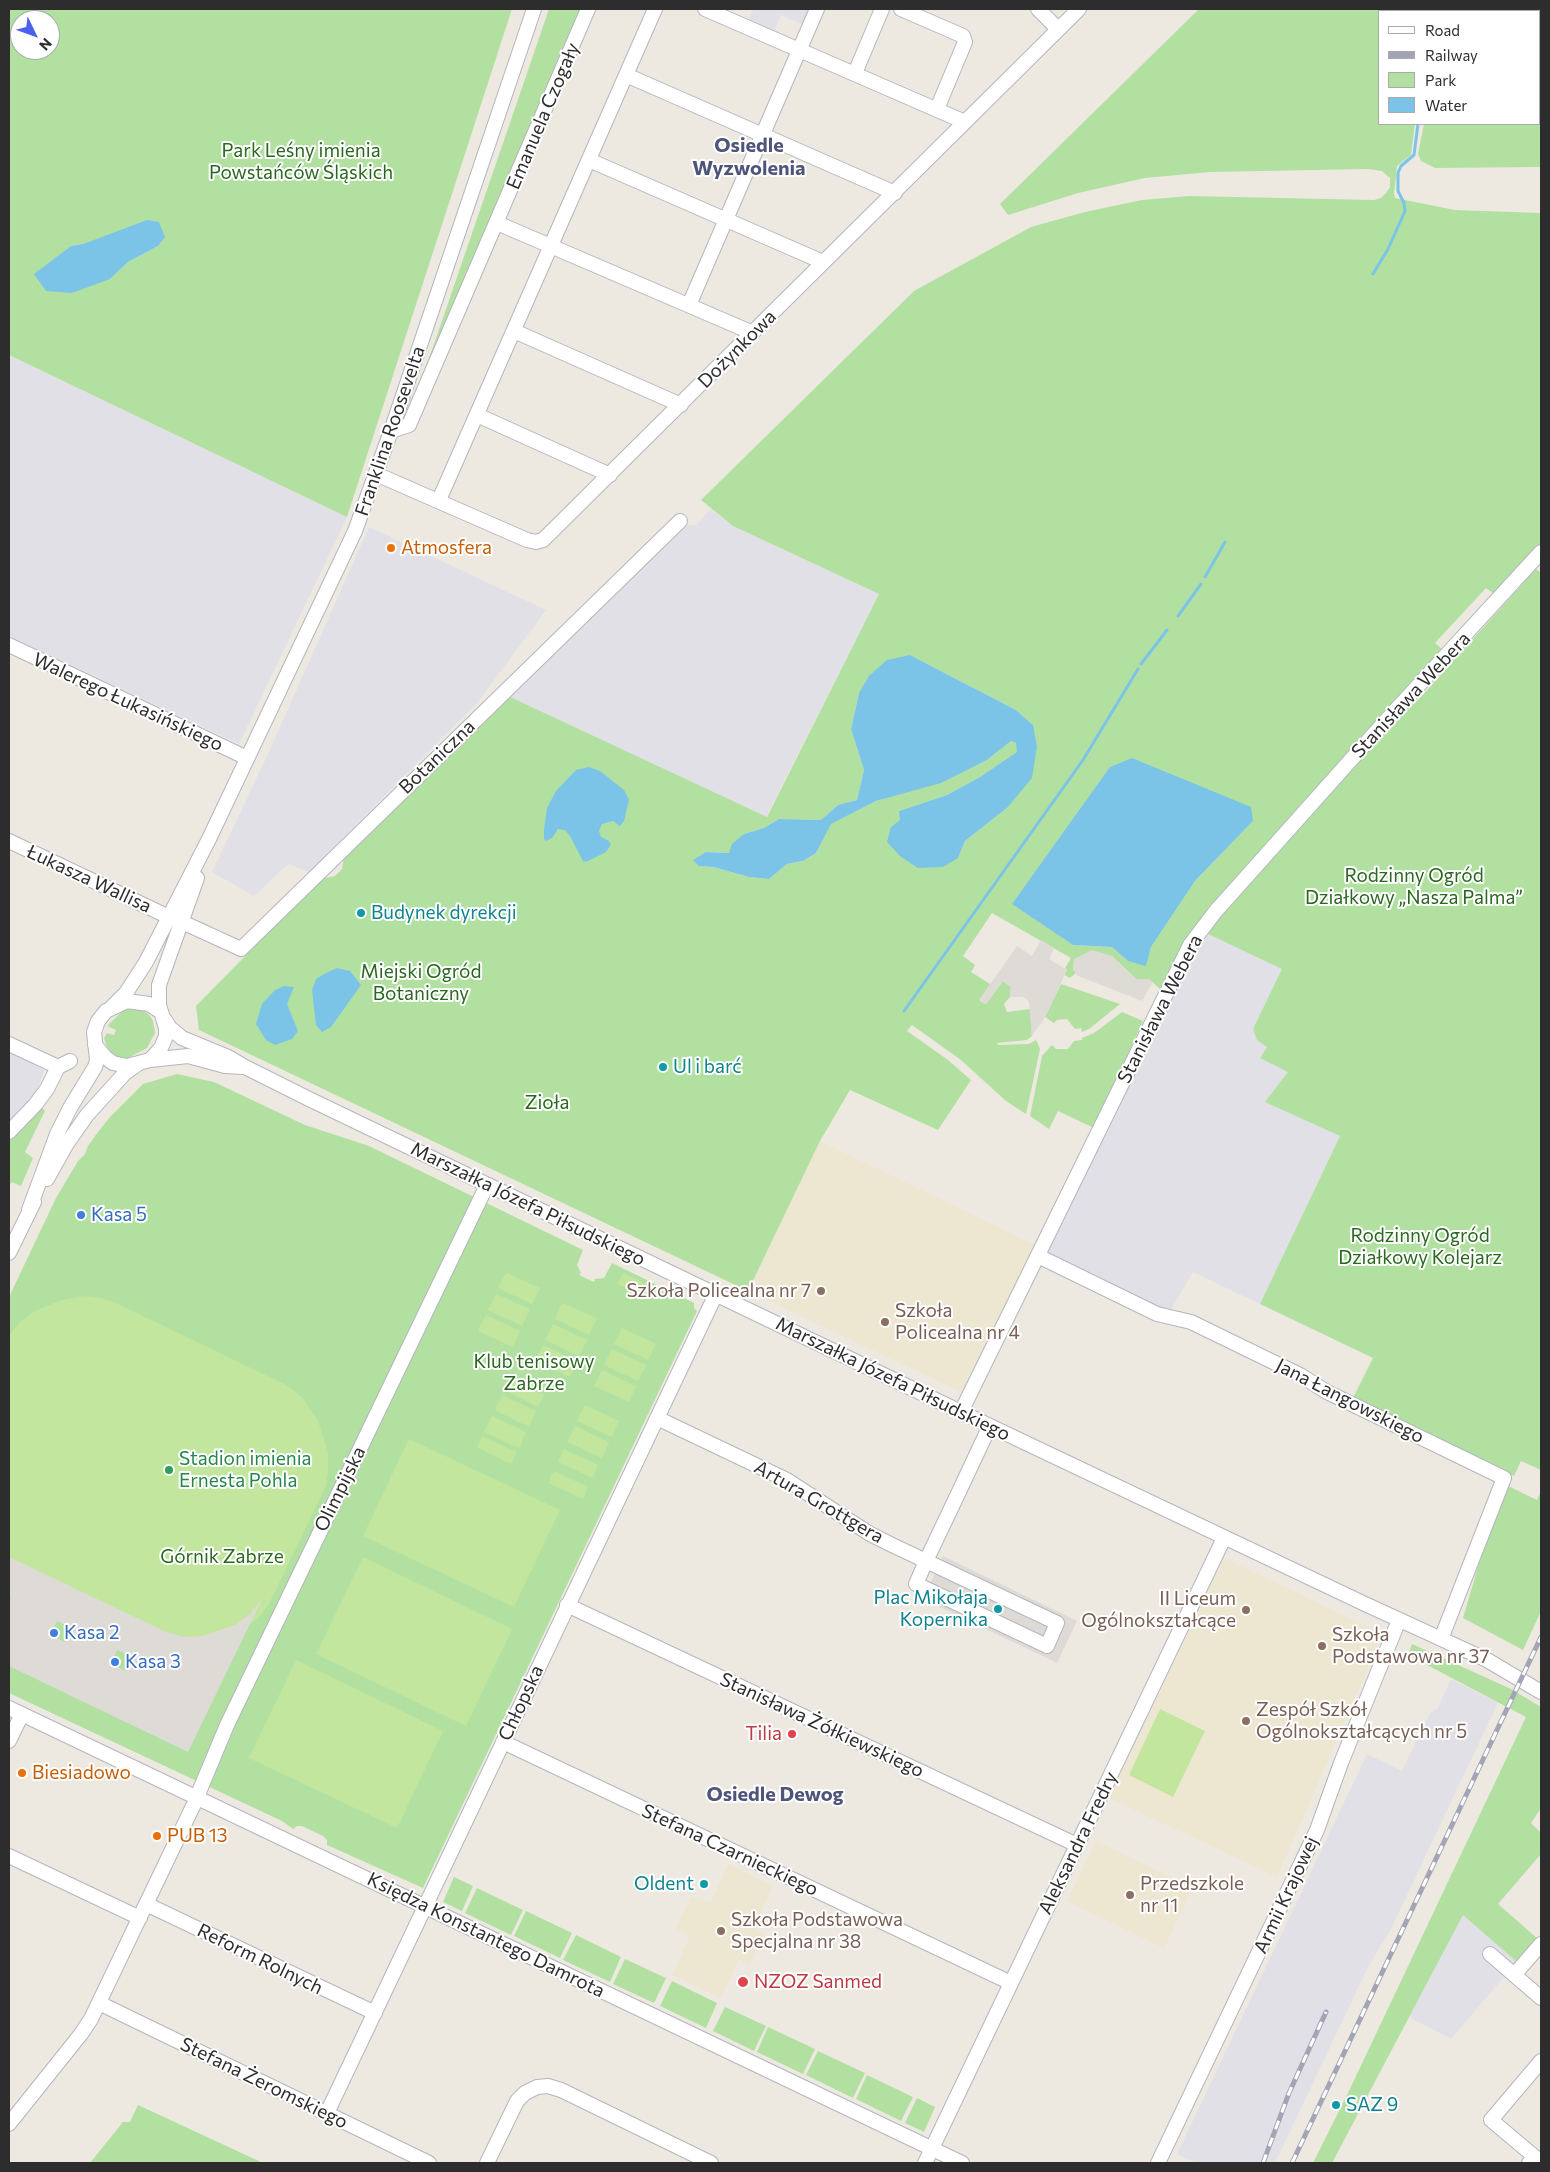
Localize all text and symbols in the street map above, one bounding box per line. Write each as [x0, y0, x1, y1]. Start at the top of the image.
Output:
north arrow [10, 10, 60, 60]
legend [1378, 10, 1540, 125]
text: Road [1425, 21, 1460, 39]
text: N [36, 35, 56, 54]
street label: Emanuela Czogały [502, 39, 584, 193]
text: Railway [1425, 46, 1478, 64]
text: Park [1425, 71, 1456, 89]
text: Water [1425, 96, 1467, 114]
district label: Osiedle Wyzwolenia [692, 133, 806, 180]
park label: Park Leśny imienia Powstańców Śląskich [209, 140, 393, 184]
street label: Dożynkowa [693, 305, 781, 393]
street label: Franklina Roosevelta [350, 343, 430, 519]
place label: Atmosfera [401, 537, 492, 559]
marker: Atmosfera [385, 542, 397, 554]
street label: Stanisława Webera [1347, 627, 1475, 763]
street label: Walerego Łukasińskiego [29, 648, 227, 756]
street label: Botaniczna [394, 715, 480, 799]
street label: Łukasza Wallisa [23, 840, 155, 918]
park label: Rodzinny Ogród Działkowy „Nasza Palma” [1305, 865, 1523, 909]
place label: Budynek dyrekcji [371, 902, 517, 924]
marker: Budynek dyrekcji [355, 907, 367, 919]
street label: Stanisława Webera [1113, 931, 1207, 1087]
park label: Miejski Ogród Botaniczny [361, 961, 481, 1005]
place label: Ul i barć [673, 1056, 742, 1078]
marker: Ul i barć [657, 1061, 669, 1073]
park label: Zioła [525, 1092, 569, 1114]
street label: Marszałka Józefa Piłsudskiego [407, 1137, 649, 1271]
place label: Kasa 5 [91, 1204, 147, 1226]
marker: Kasa 5 [75, 1209, 87, 1221]
park label: Rodzinny Ogród Działkowy Kolejarz [1338, 1225, 1502, 1269]
place label: Szkoła Policealna nr 7 [626, 1280, 811, 1302]
marker: Szkoła Policealna nr 7 [815, 1285, 827, 1297]
place label: Szkoła Policealna nr 4 [895, 1300, 1020, 1344]
street label: Marszałka Józefa Piłsudskiego [772, 1312, 1014, 1446]
marker: Szkoła Policealna nr 4 [879, 1316, 891, 1328]
park label: Klub tenisowy Zabrze [473, 1351, 595, 1395]
street label: Jana Łangowskiego [1272, 1354, 1428, 1448]
street label: Olimpijska [310, 1443, 370, 1535]
place label: Stadion imienia Ernesta Pohla [179, 1448, 311, 1492]
street label: Artura Grottgera [750, 1456, 888, 1548]
marker: Stadion imienia Ernesta Pohla [163, 1464, 175, 1476]
park label: Górnik Zabrze [160, 1546, 284, 1568]
place label: Plac Mikołaja Kopernika [874, 1587, 988, 1631]
place label: II Liceum Ogólnokształcące [1081, 1588, 1236, 1632]
marker: Plac Mikołaja Kopernika [992, 1603, 1004, 1615]
marker: II Liceum Ogólnokształcące [1240, 1604, 1252, 1616]
place label: Kasa 2 [64, 1622, 119, 1644]
place label: Szkoła Podstawowa nr 37 [1332, 1624, 1489, 1668]
marker: Kasa 2 [48, 1627, 60, 1639]
marker: Szkoła Podstawowa nr 37 [1316, 1640, 1328, 1652]
place label: Kasa 3 [125, 1651, 181, 1673]
marker: Kasa 3 [109, 1656, 121, 1668]
street label: Chłopska [494, 1662, 548, 1744]
street label: Stanisława Żółkiewskiego [716, 1668, 928, 1782]
place label: Zespół Szkół Ogólnokształcących nr 5 [1256, 1699, 1467, 1743]
marker: Zespół Szkół Ogólnokształcących nr 5 [1240, 1715, 1252, 1727]
place label: Tilia [745, 1723, 782, 1745]
marker: Tilia [786, 1728, 798, 1740]
place label: Biesiadowo [32, 1762, 131, 1784]
marker: Biesiadowo [16, 1767, 28, 1779]
street label: Aleksandra Fredry [1034, 1768, 1122, 1918]
district label: Osiedle Dewog [706, 1782, 844, 1806]
street label: Stefana Czarnieckiego [638, 1799, 822, 1901]
place label: PUB 13 [167, 1825, 228, 1847]
marker: PUB 13 [151, 1830, 163, 1842]
street label: Armii Krajowej [1249, 1833, 1323, 1957]
street label: Księdza Konstantego Damrota [364, 1867, 608, 2003]
place label: Oldent [634, 1873, 694, 1895]
place label: Przedszkole nr 11 [1140, 1873, 1244, 1917]
marker: Oldent [698, 1878, 710, 1890]
marker: Przedszkole nr 11 [1124, 1889, 1136, 1901]
place label: Szkoła Podstawowa Specjalna nr 38 [731, 1909, 903, 1953]
street label: Reform Rolnych [193, 1919, 327, 1999]
marker: Szkoła Podstawowa Specjalna nr 38 [715, 1925, 727, 1937]
place label: NZOZ Sanmed [754, 1971, 882, 1993]
marker: NZOZ Sanmed [736, 1975, 750, 1989]
street label: Stefana Żeromskiego [177, 2033, 351, 2133]
place label: SAZ 9 [1346, 2094, 1398, 2116]
marker: SAZ 9 [1330, 2099, 1342, 2111]

